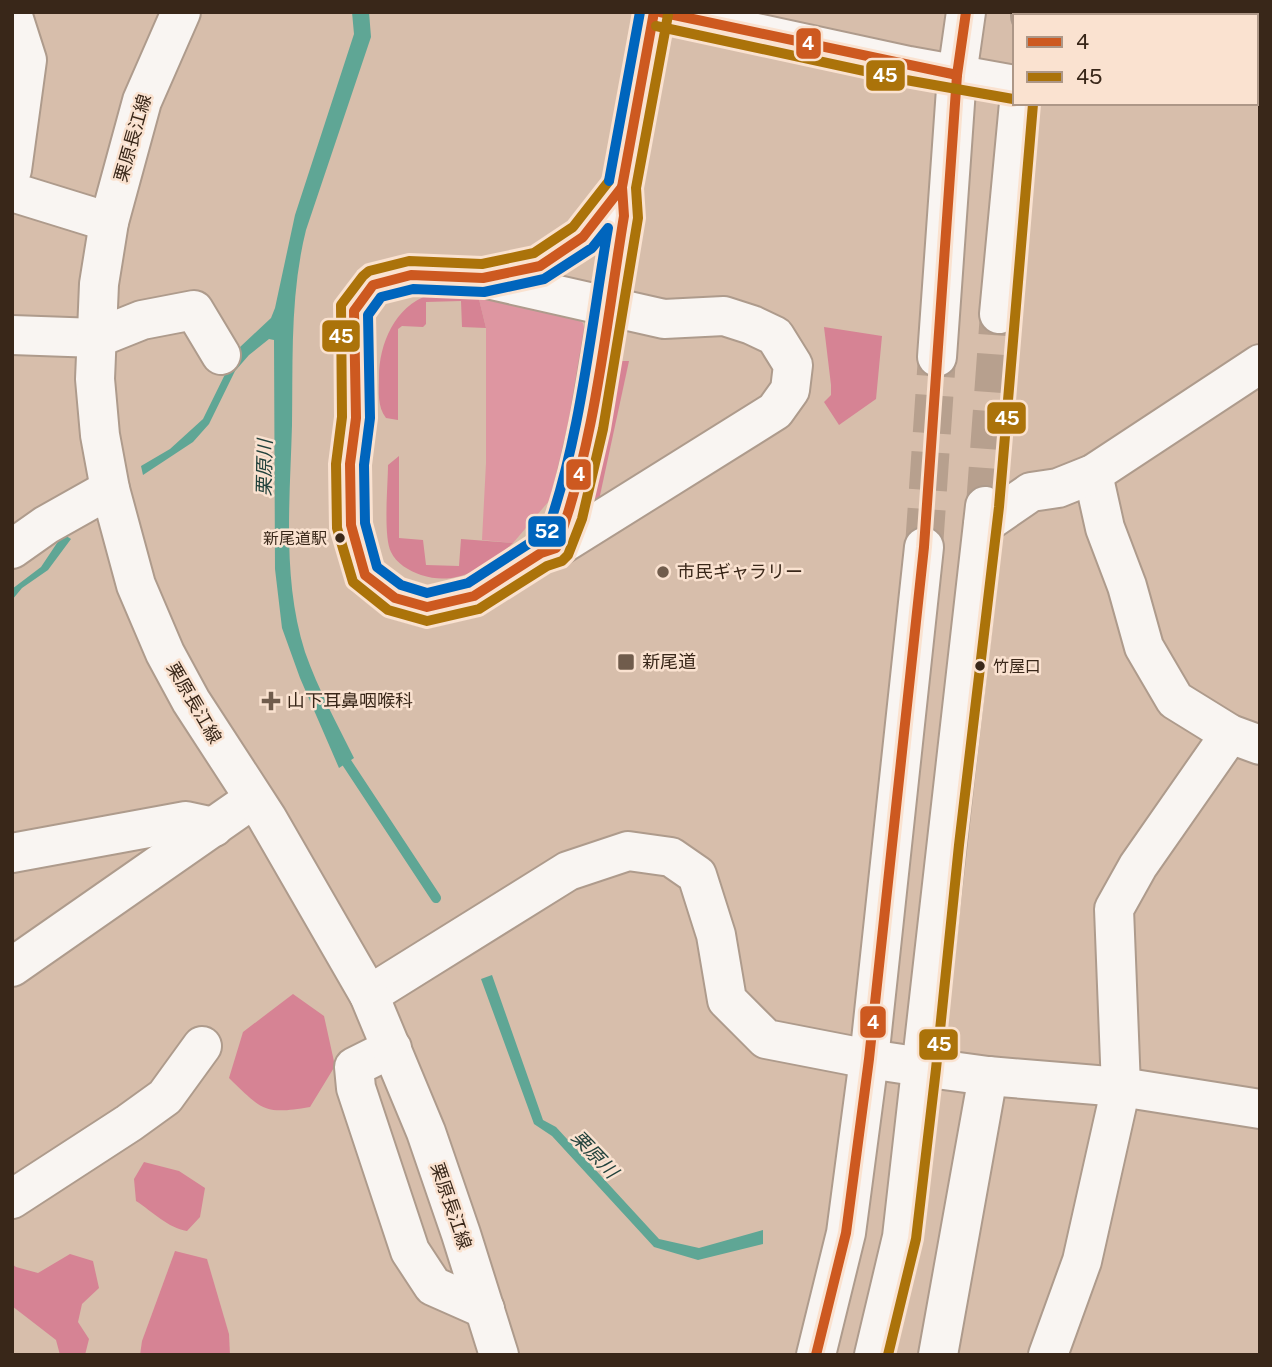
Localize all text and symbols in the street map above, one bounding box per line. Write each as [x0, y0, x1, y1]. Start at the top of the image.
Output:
legend [1013, 14, 1258, 105]
line badge: 4 [795, 27, 822, 60]
text: 4 [1076, 29, 1089, 54]
text: 4 [802, 32, 814, 54]
line badge: 45 [865, 59, 906, 92]
text: 45 [872, 64, 898, 86]
text: 45 [1076, 64, 1102, 89]
street label: 栗原長江線 [110, 92, 155, 184]
line badge: 45 [321, 319, 361, 353]
text: 45 [328, 325, 354, 347]
line badge: 45 [986, 401, 1027, 435]
text: 45 [994, 407, 1020, 429]
water label: 栗原川 [253, 437, 276, 497]
line badge: 4 [565, 458, 592, 491]
text: 4 [573, 463, 585, 485]
line badge: 52 [527, 515, 567, 548]
text: 52 [535, 520, 559, 542]
place label: 新尾道駅 [263, 529, 327, 548]
marker: 新尾道駅 [333, 531, 347, 545]
place label: 市民ギャラリー [677, 561, 803, 582]
marker: 市民ギャラリー [655, 564, 671, 580]
place label: 新尾道 [642, 651, 696, 672]
marker: 新尾道 [616, 652, 636, 672]
place label: 竹屋口 [993, 657, 1041, 676]
street label: 栗原長江線 [163, 659, 226, 747]
marker: 竹屋口 [973, 659, 987, 673]
place label: 山下耳鼻咽喉科 [287, 690, 413, 711]
marker: 山下耳鼻咽喉科 [261, 691, 281, 711]
line badge: 4 [859, 1005, 887, 1039]
text: 4 [867, 1011, 879, 1033]
line badge: 45 [918, 1028, 959, 1061]
text: 45 [926, 1033, 952, 1055]
water label: 栗原川 [567, 1126, 624, 1184]
street label: 栗原長江線 [427, 1160, 476, 1252]

